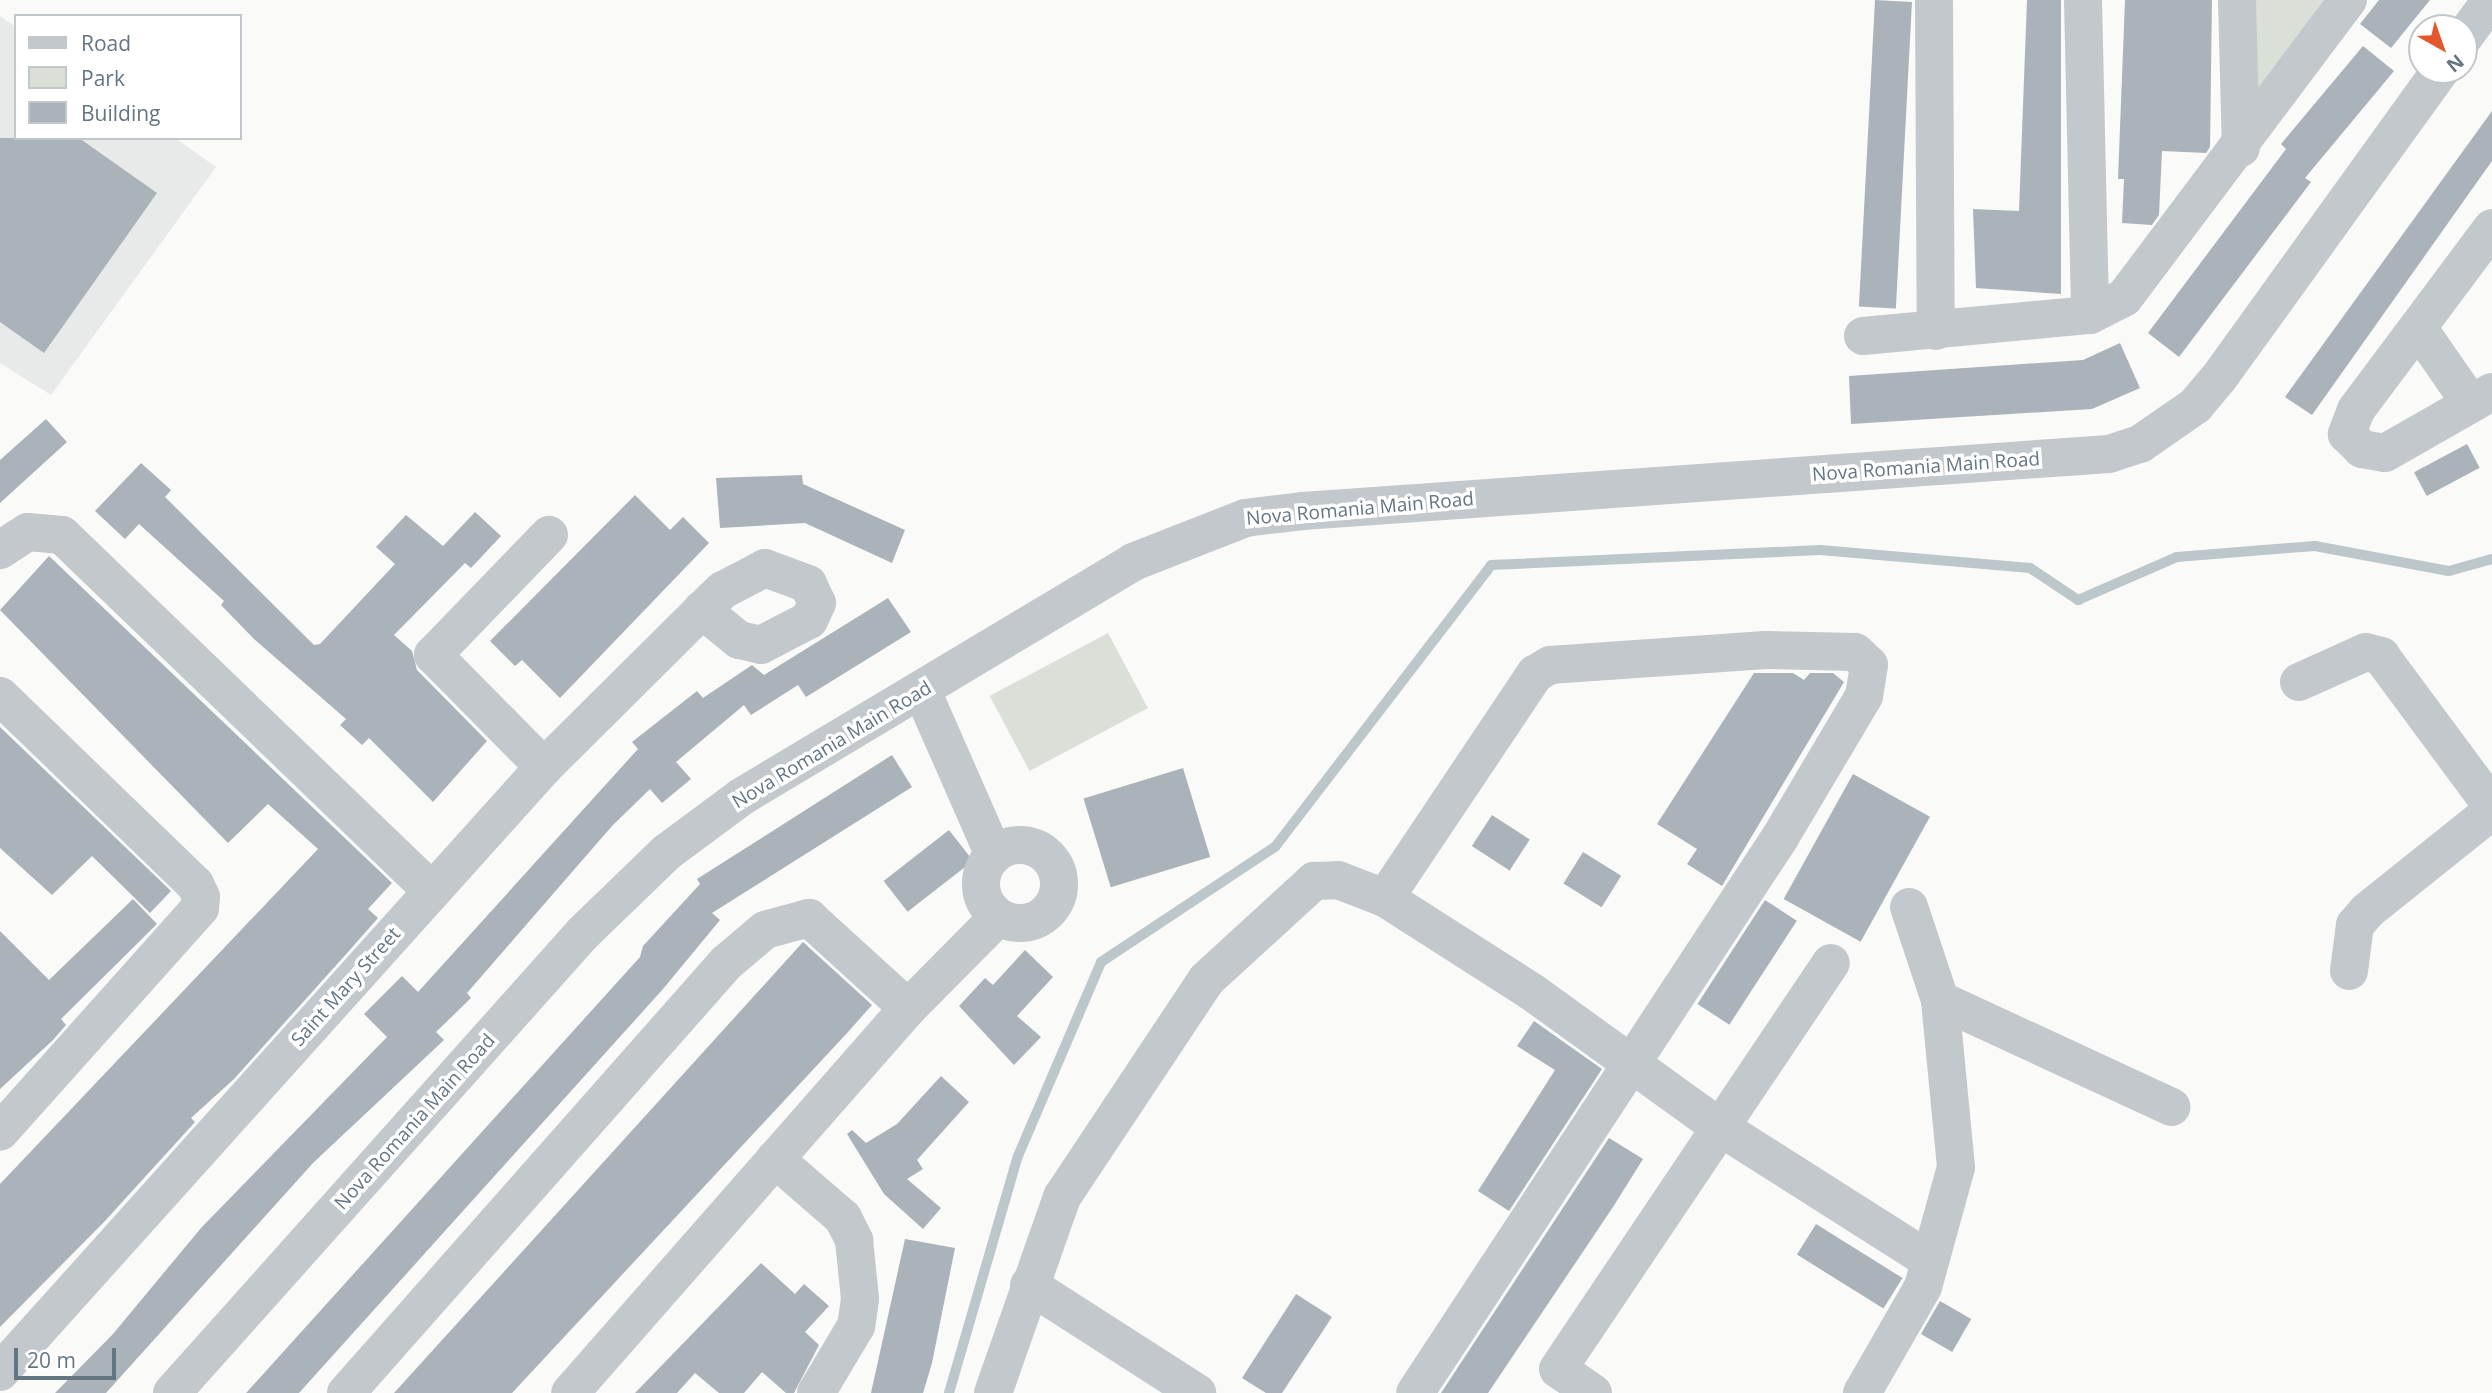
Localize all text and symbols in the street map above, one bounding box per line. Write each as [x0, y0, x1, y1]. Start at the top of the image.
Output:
legend [14, 14, 242, 140]
north arrow [2408, 14, 2478, 84]
text: Road [81, 29, 131, 57]
text: N [2441, 49, 2469, 78]
text: Park [81, 64, 125, 92]
text: Building [81, 99, 160, 127]
street label: Nova Romania Main Road [1811, 448, 2041, 486]
street label: Nova Romania Main Road [1245, 488, 1475, 530]
street label: Nova Romania Main Road [728, 676, 936, 814]
street label: Saint Mary Street [287, 923, 405, 1051]
street label: Nova Romania Main Road [330, 1030, 500, 1214]
scale bar [18, 1334, 119, 1378]
text: 20 m [27, 1346, 76, 1374]

